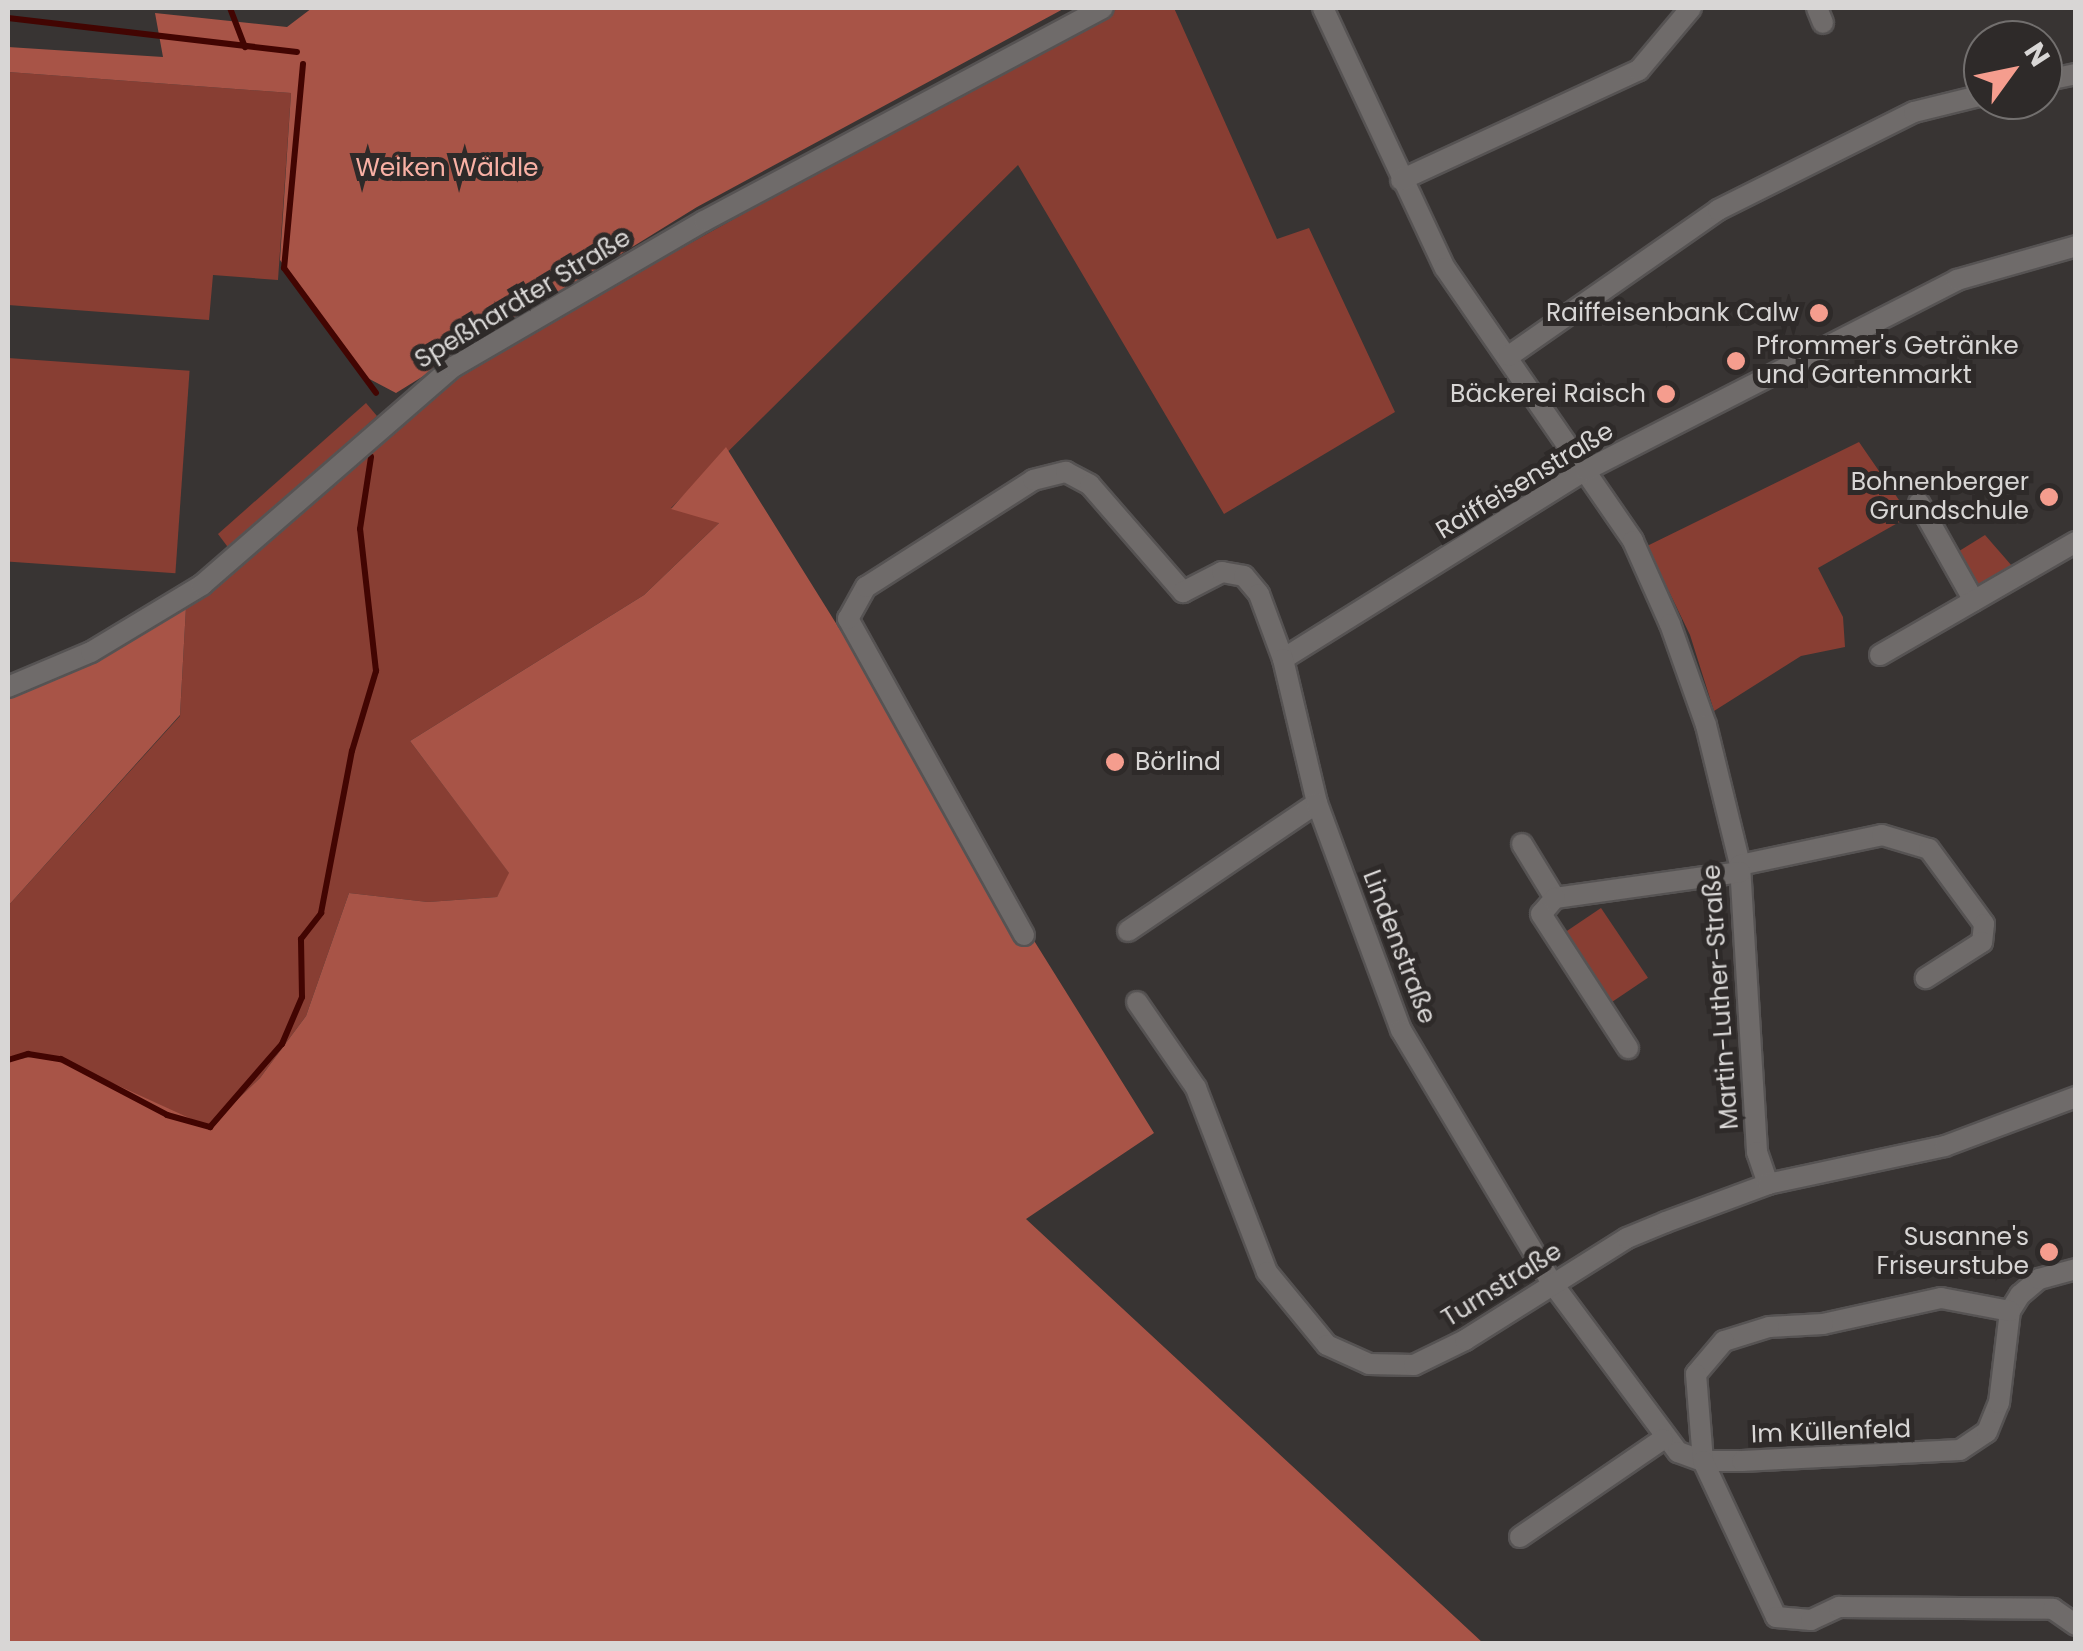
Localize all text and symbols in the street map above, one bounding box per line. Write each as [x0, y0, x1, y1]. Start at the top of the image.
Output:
north arrow [1963, 20, 2063, 120]
text: N [2015, 35, 2059, 74]
park label: Weiken Wäldle [355, 153, 539, 183]
street label: Speßhardter Straße [410, 223, 636, 375]
place label: Raiffeisenbank Calw [1546, 298, 1799, 328]
marker: Raiffeisenbank Calw [1808, 302, 1830, 324]
place label: Pfrommer's Getränke und Gartenmarkt [1756, 332, 2019, 391]
marker: Pfrommer's Getränke und Gartenmarkt [1725, 350, 1747, 372]
place label: Bäckerei Raisch [1450, 379, 1646, 409]
marker: Bäckerei Raisch [1655, 383, 1677, 405]
street label: Raiffeisenstraße [1431, 416, 1619, 546]
place label: Bohnenberger Grundschule [1851, 468, 2029, 527]
marker: Bohnenberger Grundschule [2038, 486, 2060, 508]
place label: Börlind [1135, 747, 1221, 777]
marker: Börlind [1104, 751, 1126, 773]
street label: Martin-Luther-Straße [1697, 863, 1745, 1131]
street label: Lindenstraße [1356, 866, 1442, 1028]
place label: Susanne's Friseurstube [1877, 1223, 2029, 1282]
street label: Turnstraße [1436, 1236, 1568, 1334]
marker: Susanne's Friseurstube [2038, 1241, 2060, 1263]
street label: Im Küllenfeld [1750, 1414, 1912, 1450]

